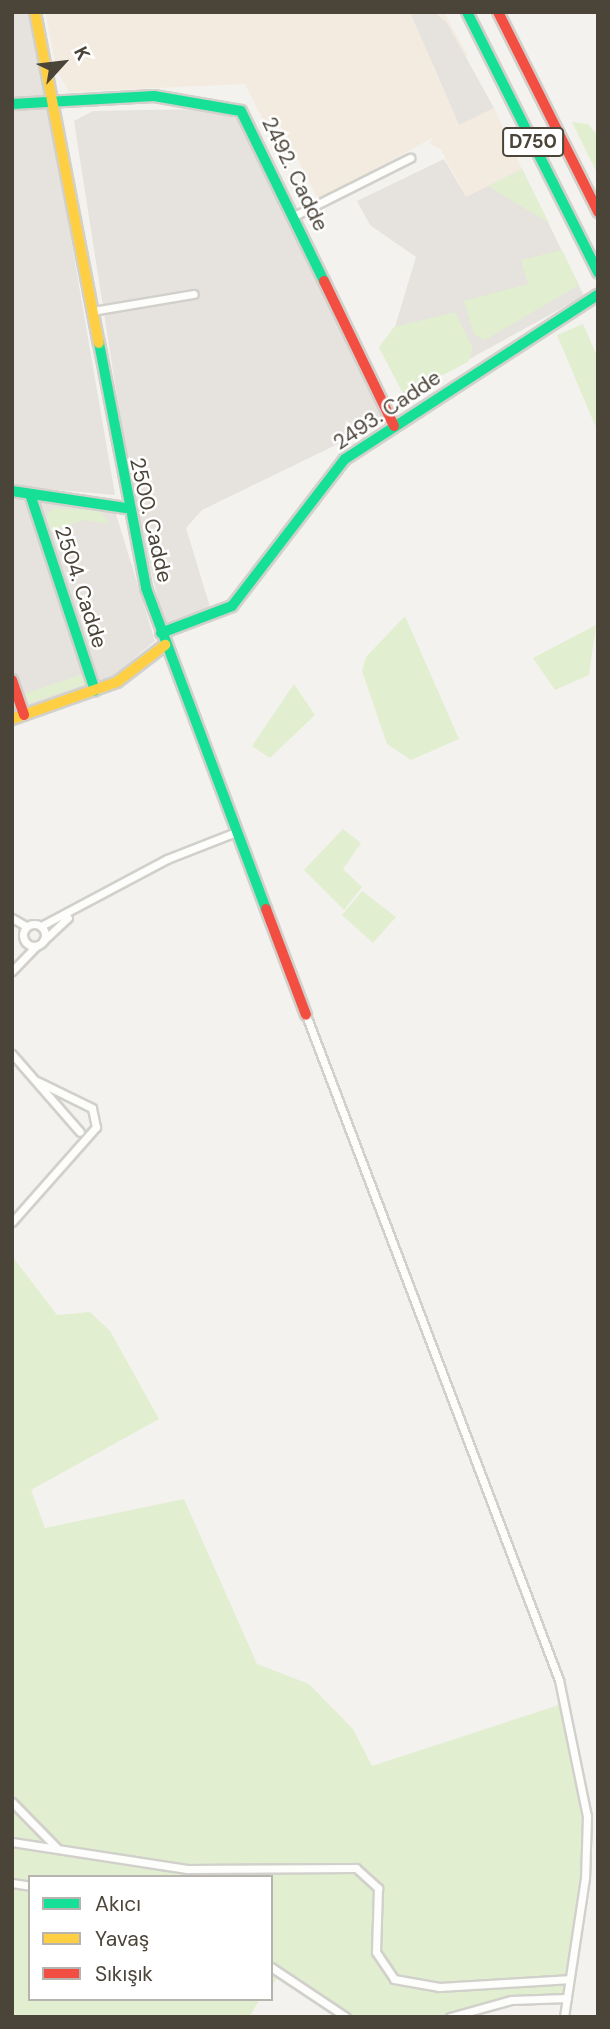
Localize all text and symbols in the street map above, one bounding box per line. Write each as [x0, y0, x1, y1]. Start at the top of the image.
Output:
north arrow [28, 28, 98, 98]
text: K [68, 42, 96, 64]
street label: 2492. Cadde [257, 113, 333, 235]
road number: D750 [502, 126, 564, 158]
street label: 2493. Cadde [328, 365, 446, 455]
street label: 2500. Cadde [124, 455, 178, 585]
street label: 2504. Cadde [49, 523, 113, 651]
legend [28, 1875, 273, 2001]
text: Akıcı [95, 1890, 141, 1918]
text: Yavaş [95, 1925, 149, 1953]
text: Sıkışık [95, 1960, 153, 1988]

